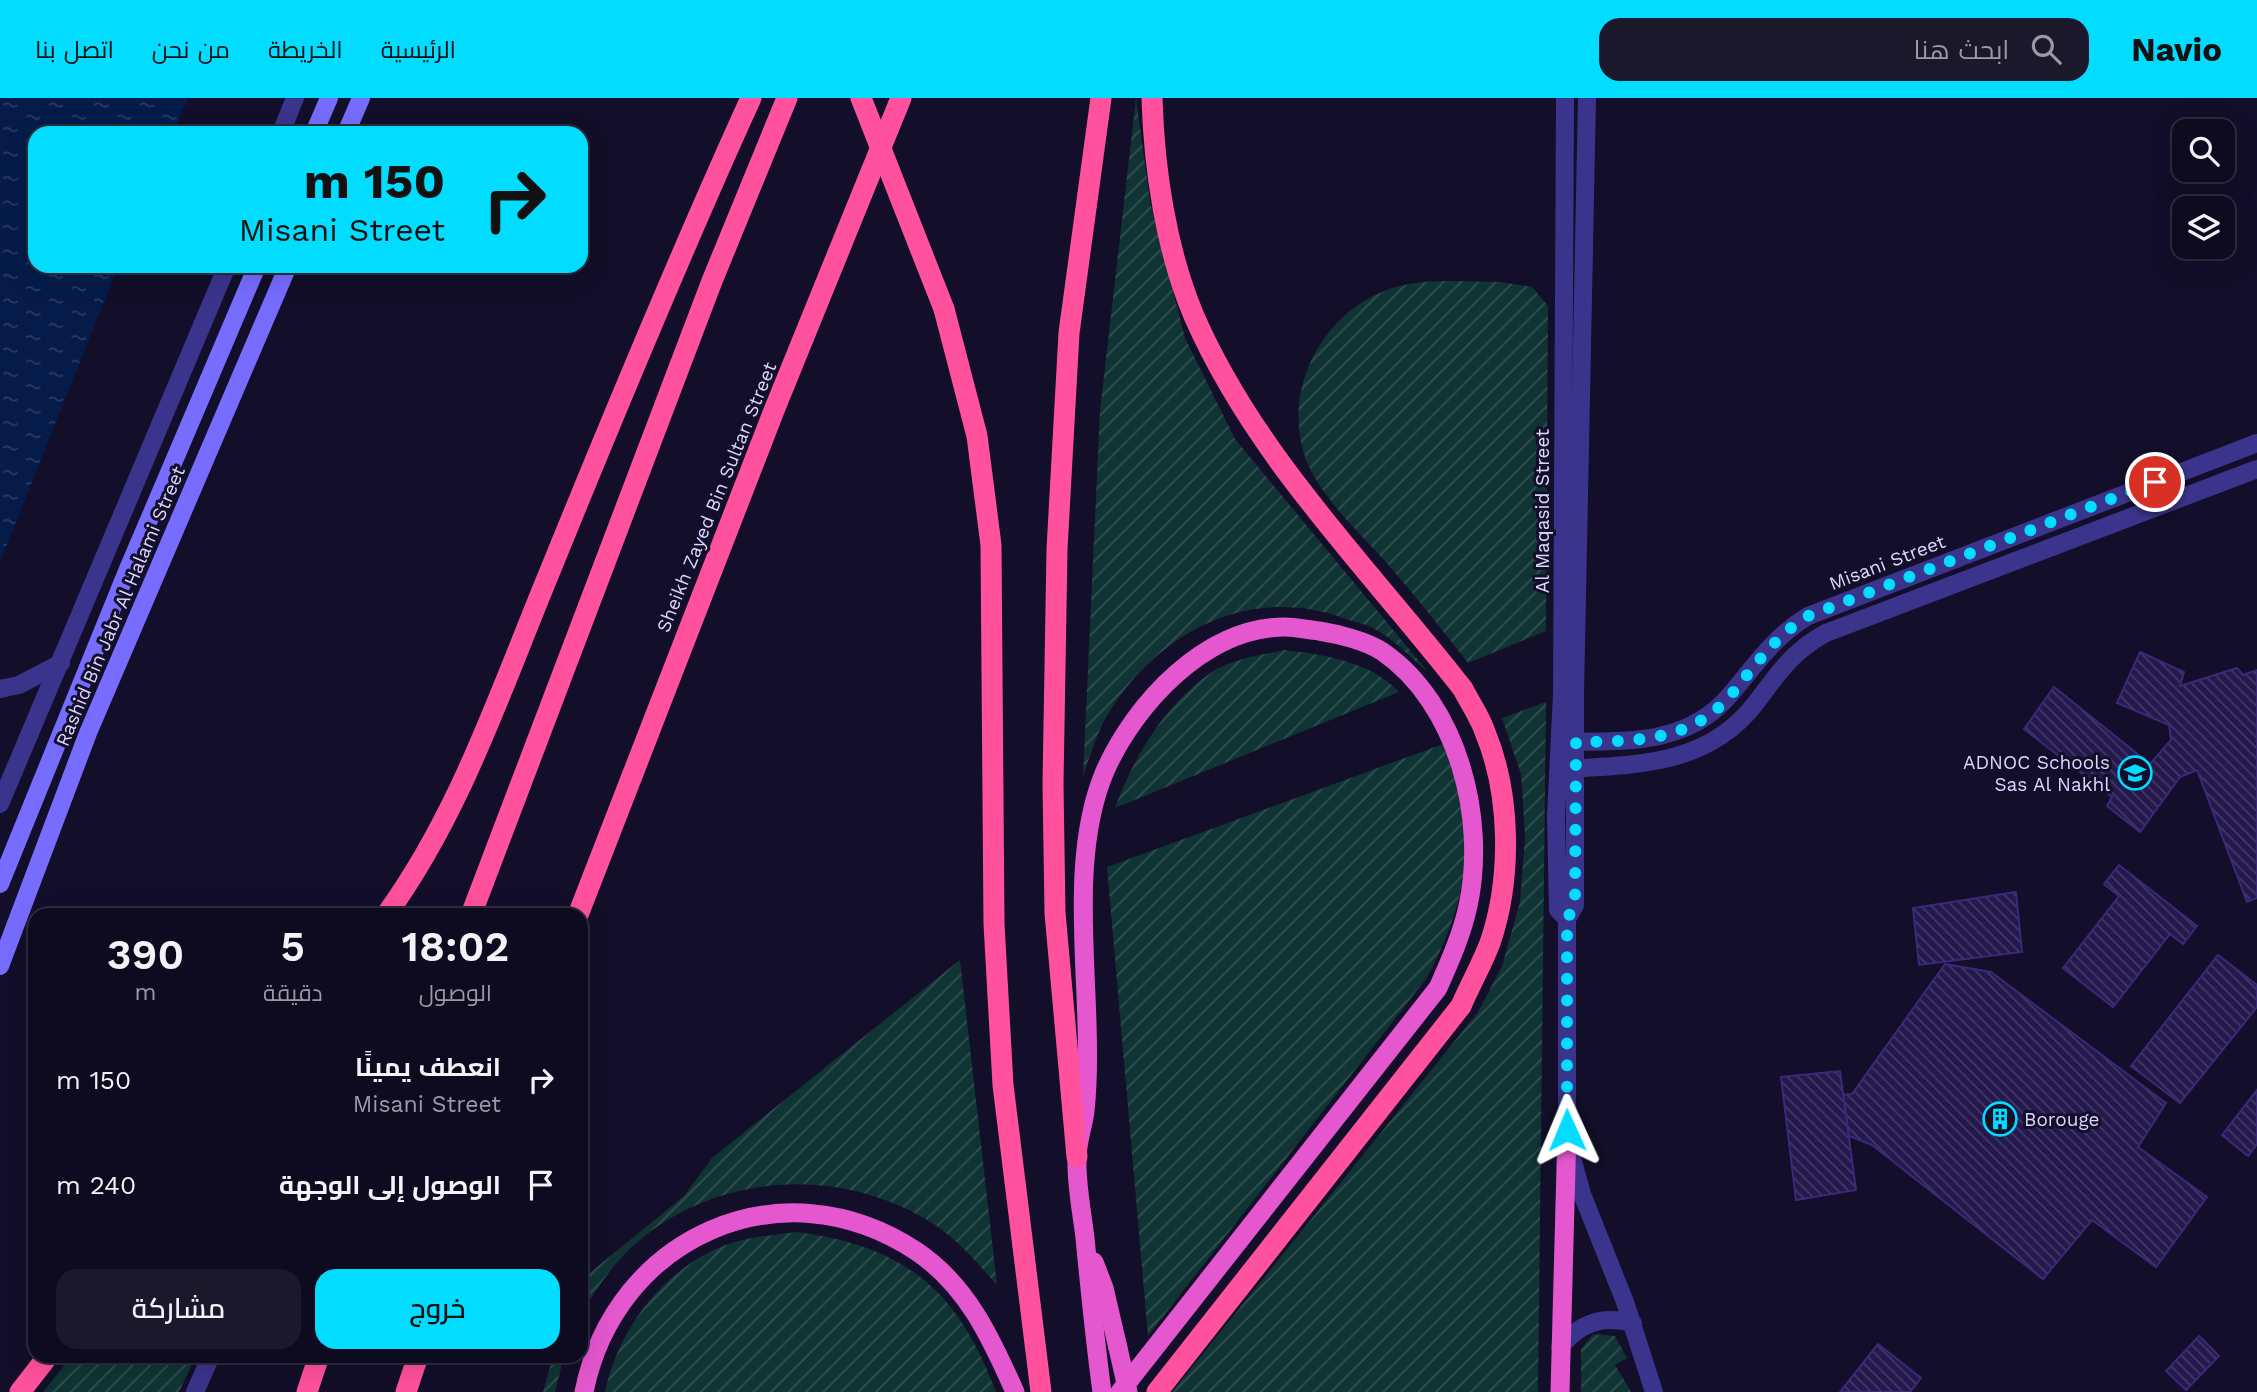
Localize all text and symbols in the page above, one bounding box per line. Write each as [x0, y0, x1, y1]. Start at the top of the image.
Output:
search box [1599, 18, 2089, 81]
icon: search [2027, 30, 2065, 68]
text: Navio [2131, 30, 2222, 69]
text: ابحث هنا [1914, 35, 2009, 65]
text: اتصل بنا [35, 36, 114, 64]
text: من نحن [152, 36, 230, 64]
text: الخريطة [268, 36, 343, 64]
text: الرئيسية [381, 36, 456, 64]
map controls [2172, 119, 2235, 259]
button: search [2172, 119, 2235, 182]
text: 150 m [304, 152, 445, 210]
icon: right [469, 154, 560, 245]
button: layers [2172, 196, 2235, 259]
text: Misani Street [239, 211, 445, 249]
street label: Sheikh Zayed Bin Sultan Street [652, 359, 781, 636]
street label: Al Maqasid Street [1531, 429, 1554, 593]
pin [2125, 452, 2185, 512]
street label: Rashid Bin Jabr Al Halami Street [51, 463, 190, 750]
icon: arrive [2136, 463, 2174, 501]
street label: Misani Street [1826, 530, 1949, 595]
place label: ADNOC Schools Sas Al Nakhl [1963, 751, 2110, 796]
school or university icon: ADNOC Schools Sas Al Nakhl [2116, 754, 2154, 792]
text: 5 [281, 922, 305, 971]
text: 18:02 [401, 922, 509, 971]
text: 390 [107, 930, 184, 979]
text: m [134, 979, 156, 1006]
text: دقيقة [263, 980, 323, 1007]
text: الوصول [419, 980, 492, 1007]
text: انعطف يمينًا [355, 1052, 501, 1082]
icon: right [522, 1061, 560, 1099]
text: 150 m [56, 1065, 131, 1095]
text: Misani Street [353, 1091, 501, 1118]
position arrow [1530, 1093, 1604, 1167]
building icon: Borouge [1981, 1100, 2019, 1138]
place label: Borouge [2024, 1108, 2099, 1131]
icon: arrive [522, 1166, 560, 1204]
text: 240 m [56, 1170, 136, 1200]
text: الوصول إلى الوجهة [279, 1170, 501, 1200]
button: مشاركة [56, 1269, 301, 1349]
button: خروج [315, 1269, 560, 1349]

